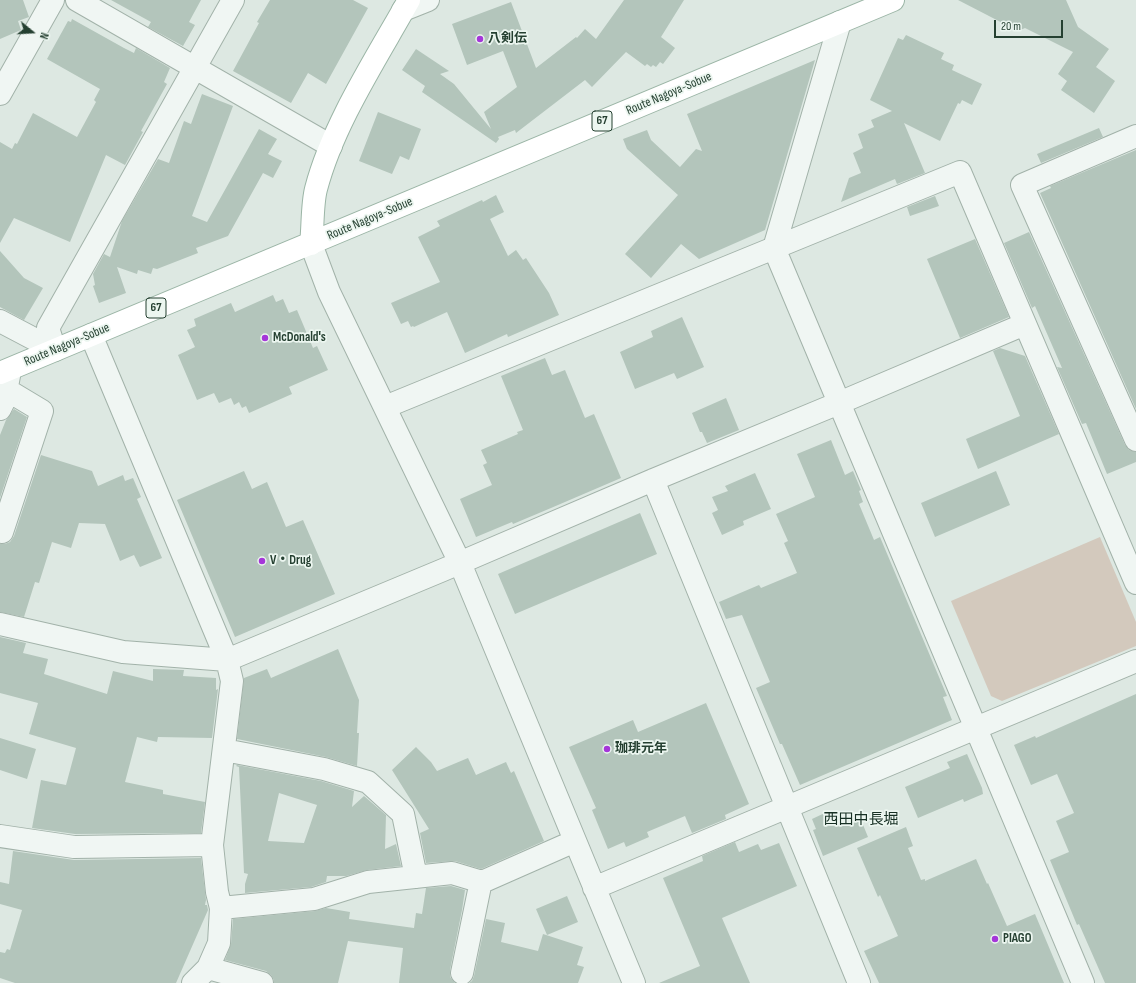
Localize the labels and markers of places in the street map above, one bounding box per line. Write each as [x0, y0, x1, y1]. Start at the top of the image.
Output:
place label: 八剣伝 [488, 31, 527, 47]
marker: 八剣伝 [475, 34, 485, 44]
place label: McDonald's [273, 330, 326, 346]
marker: McDonald's [260, 333, 270, 343]
place label: V・Drug [270, 553, 311, 569]
marker: V・Drug [257, 556, 267, 566]
place label: 珈琲元年 [615, 741, 667, 757]
marker: 珈琲元年 [602, 744, 612, 754]
place label: PIAGO [1003, 931, 1031, 947]
marker: PIAGO [990, 934, 1000, 944]

